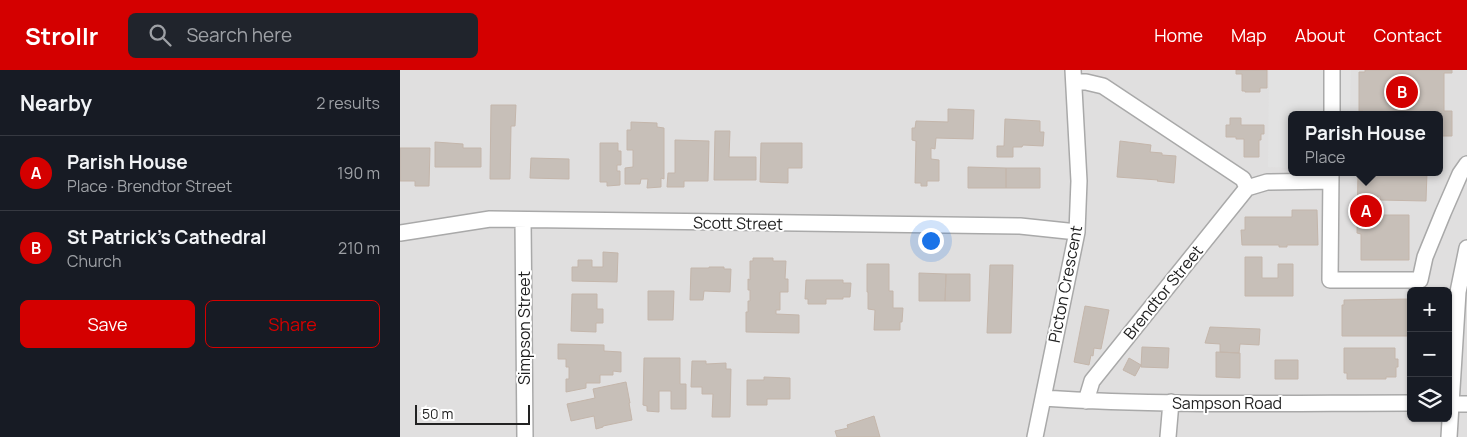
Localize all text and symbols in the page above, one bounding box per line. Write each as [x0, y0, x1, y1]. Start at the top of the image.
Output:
search box [128, 13, 478, 58]
text: Strollr [25, 19, 98, 52]
icon: search [146, 21, 174, 49]
text: Search here [186, 22, 292, 48]
text: Home [1154, 23, 1203, 47]
text: Map [1231, 23, 1267, 47]
text: About [1295, 23, 1345, 47]
text: Contact [1373, 23, 1442, 47]
pin: B [1386, 73, 1418, 111]
text: Nearby [20, 89, 92, 117]
text: 2 results [316, 92, 380, 114]
popup [1288, 111, 1443, 176]
text: Parish House [1305, 120, 1426, 146]
text: Place [1305, 146, 1345, 168]
text: Parish House [67, 149, 188, 175]
text: A [31, 162, 41, 184]
text: 190 m [337, 162, 380, 184]
text: Place · Brendtor Street [67, 175, 232, 197]
pin: A [1350, 192, 1382, 230]
street label: Scott Street [693, 211, 783, 235]
text: St Patrick’s Cathedral [67, 224, 266, 250]
street label: Picton Crescent [1043, 224, 1087, 344]
your location [918, 228, 944, 254]
text: B [31, 237, 41, 259]
text: 210 m [338, 237, 380, 259]
street label: Brendtor Street [1118, 240, 1208, 344]
text: Church [67, 250, 121, 272]
street label: Simpson Street [513, 271, 535, 385]
map controls [1407, 287, 1452, 422]
button: + [1407, 287, 1452, 332]
button: Save [20, 300, 195, 348]
button: Share [205, 300, 380, 348]
button: − [1407, 332, 1452, 377]
button: layers [1407, 377, 1452, 422]
street label: Sampson Road [1172, 392, 1282, 414]
scale bar [415, 402, 530, 425]
text: 50 m [422, 404, 453, 423]

